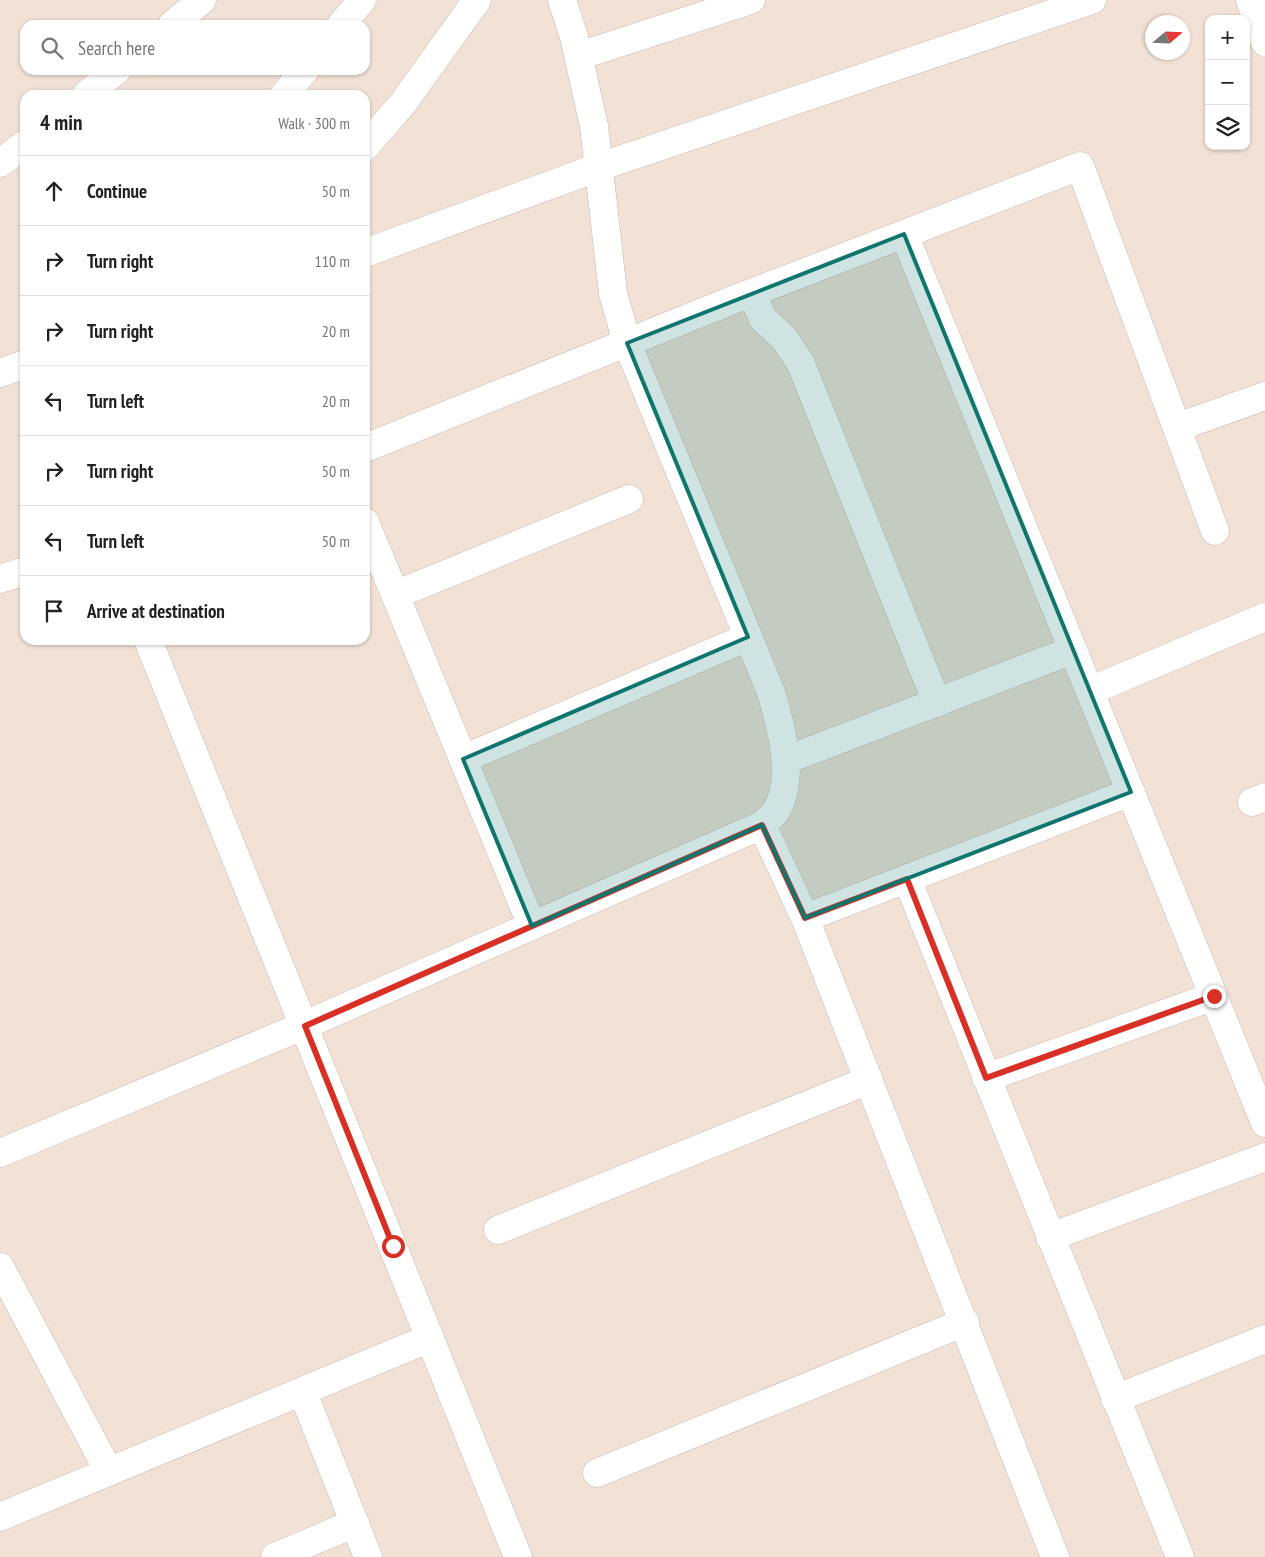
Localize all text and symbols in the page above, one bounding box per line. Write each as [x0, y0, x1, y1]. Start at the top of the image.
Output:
north arrow [1145, 15, 1190, 60]
map controls [1205, 15, 1250, 150]
button: + [1205, 15, 1250, 60]
search box [20, 20, 370, 75]
icon: search [38, 34, 66, 62]
text: Search here [78, 36, 155, 60]
button: − [1205, 60, 1250, 105]
button: layers [1205, 105, 1250, 150]
text: 4 min [40, 109, 82, 136]
text: Walk · 300 m [278, 113, 350, 133]
icon: ahead [40, 177, 68, 205]
text: Continue [87, 179, 147, 203]
text: 50 m [322, 181, 350, 201]
icon: right [40, 247, 68, 275]
text: Turn right [87, 249, 153, 273]
text: 110 m [315, 251, 350, 271]
icon: right [40, 317, 68, 345]
text: Turn right [87, 319, 153, 343]
text: 20 m [322, 321, 350, 341]
icon: left [40, 387, 68, 415]
text: Turn left [87, 389, 144, 413]
text: 20 m [322, 391, 350, 411]
icon: right [40, 457, 68, 485]
text: Turn right [87, 459, 153, 483]
text: 50 m [322, 461, 350, 481]
icon: left [40, 527, 68, 555]
text: Turn left [87, 529, 144, 553]
text: 50 m [322, 531, 350, 551]
icon: arrive [40, 597, 68, 625]
text: Arrive at destination [87, 599, 225, 623]
route end [1203, 985, 1226, 1008]
route start [382, 1235, 405, 1258]

